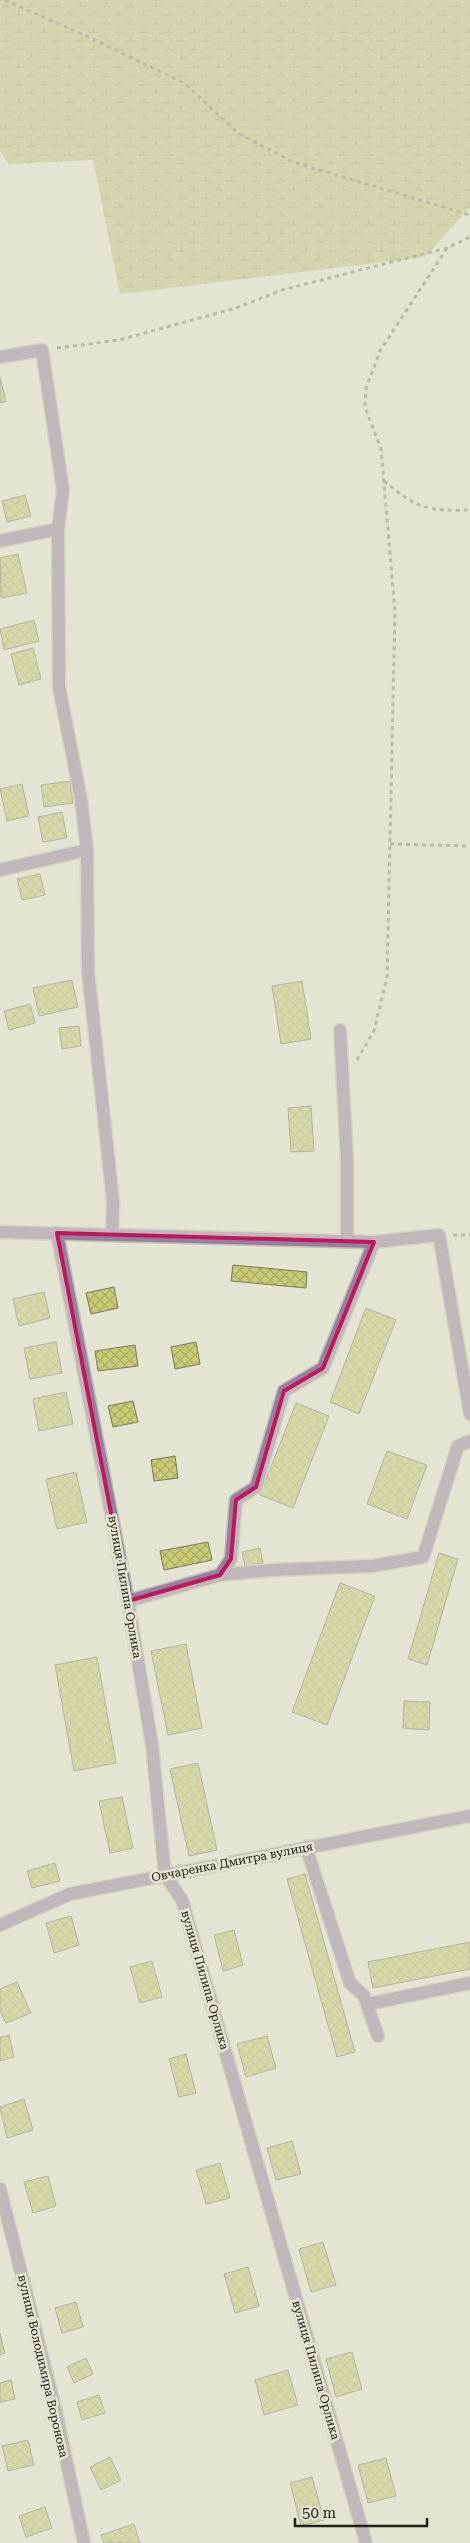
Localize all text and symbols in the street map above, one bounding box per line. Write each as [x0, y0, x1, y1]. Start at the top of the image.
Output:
street label: вулиця Пилипа Орлика [106, 1515, 145, 1660]
street label: Овчаренка Дмитра вулиця [150, 1839, 314, 1885]
street label: вулиця Пилипа Орлика [178, 1909, 232, 2052]
street label: вулиця Володимира Воронова [15, 2273, 71, 2459]
street label: вулиця Пилипа Орлика [289, 2299, 343, 2442]
scale bar [295, 2496, 428, 2528]
text: 50 m [302, 2504, 337, 2522]

